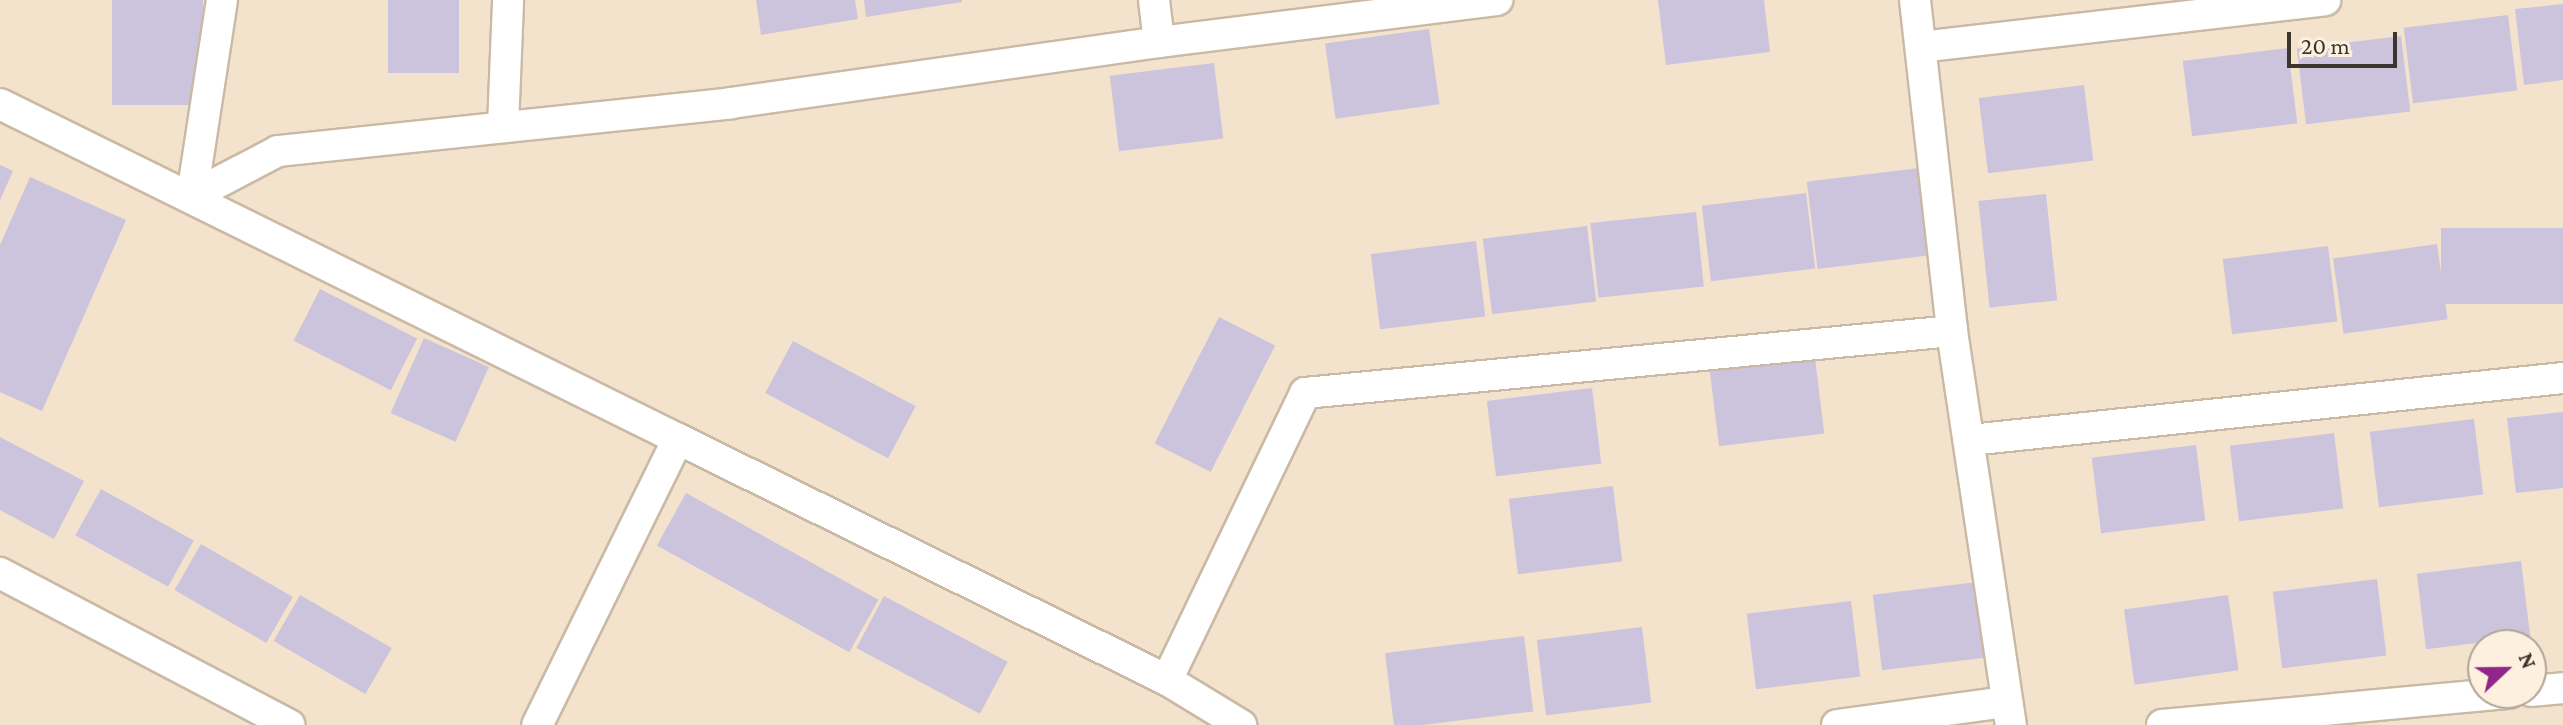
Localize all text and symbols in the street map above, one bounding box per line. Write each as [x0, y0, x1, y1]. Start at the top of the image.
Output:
scale bar [2291, 16, 2401, 66]
text: 20 m [2301, 32, 2350, 59]
north arrow [2467, 629, 2547, 709]
text: N [2513, 649, 2542, 672]

